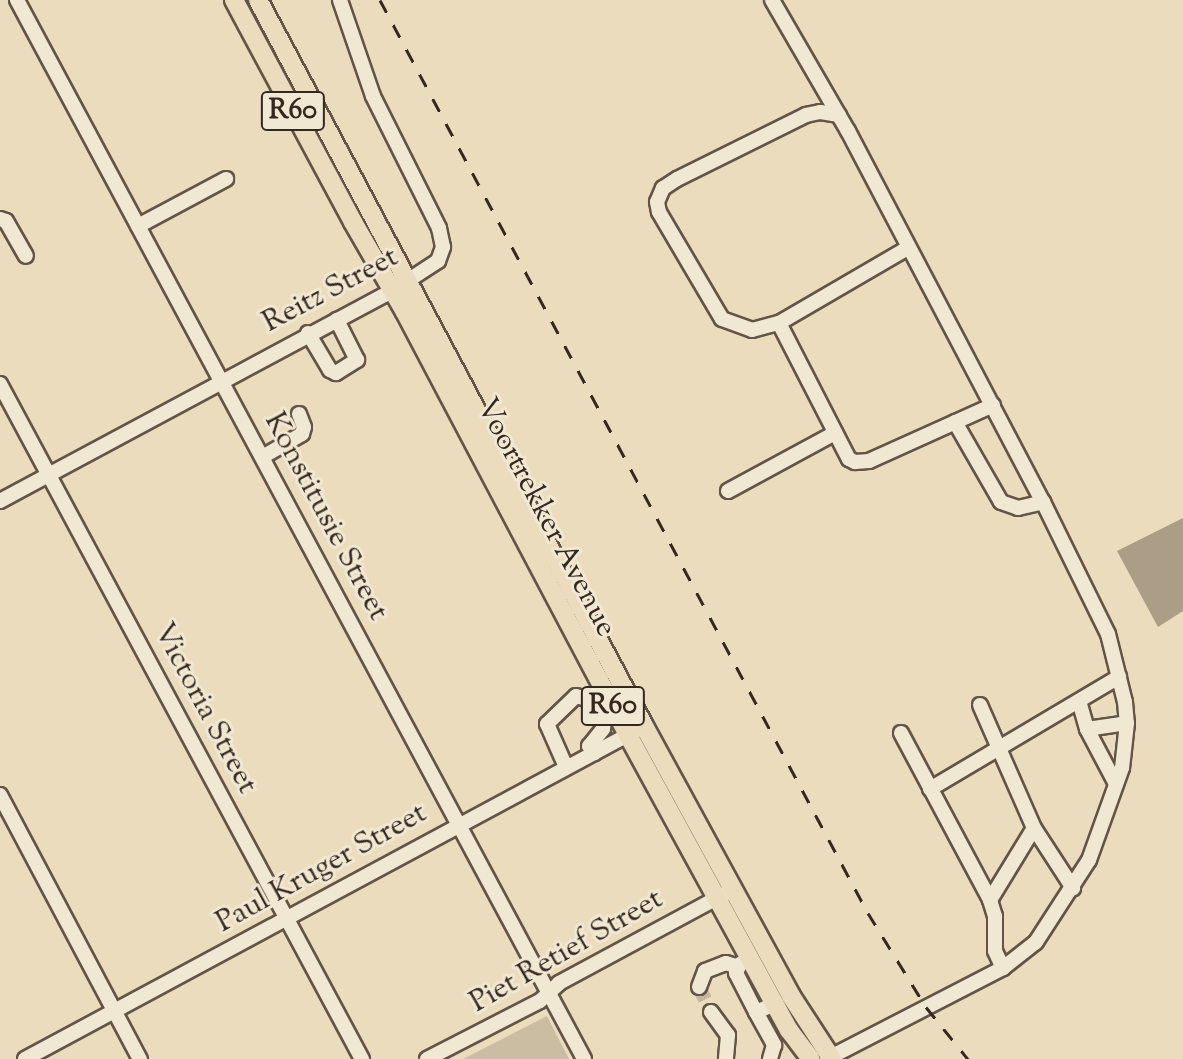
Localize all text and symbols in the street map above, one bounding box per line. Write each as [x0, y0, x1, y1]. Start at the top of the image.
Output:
road number: R60 [259, 87, 327, 135]
street label: Reitz Street [257, 240, 405, 342]
street label: Voortrekker Avenue [467, 393, 623, 643]
street label: Konstitusie Street [255, 407, 395, 627]
street label: Victoria Street [144, 617, 264, 801]
road number: R60 [579, 682, 647, 730]
street label: Paul Kruger Street [210, 796, 434, 942]
street label: Piet Retief Street [464, 882, 670, 1022]

